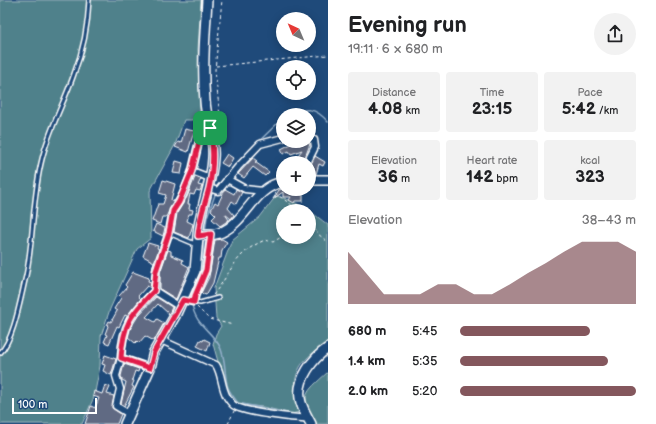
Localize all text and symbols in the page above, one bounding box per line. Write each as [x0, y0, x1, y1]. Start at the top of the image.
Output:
north arrow [276, 12, 316, 52]
map controls [276, 12, 316, 244]
text: Evening run [348, 12, 467, 39]
button: share [594, 13, 636, 55]
text: 19:11 · 6 × 680 m [348, 41, 443, 57]
button: locate [276, 60, 316, 100]
text: Distance [372, 86, 416, 99]
text: Time [480, 86, 504, 99]
text: Pace [577, 86, 603, 99]
text: 4.08 [368, 99, 403, 119]
text: 23:15 [472, 99, 512, 119]
text: 5:42 [562, 99, 596, 119]
text: km [403, 104, 420, 117]
text: /km [596, 104, 618, 117]
button: layers [276, 108, 316, 148]
pin [193, 111, 227, 145]
icon: arrive [199, 117, 221, 139]
text: Elevation [371, 154, 417, 167]
text: Heart rate [467, 154, 517, 167]
text: kcal [580, 154, 600, 167]
button: + [276, 156, 316, 196]
text: 36 [378, 167, 398, 187]
text: 142 [466, 167, 493, 187]
text: 323 [575, 167, 605, 187]
text: m [398, 172, 410, 185]
text: bpm [493, 172, 518, 185]
button: − [276, 204, 316, 244]
text: Elevation [348, 212, 402, 228]
text: 38–43 m [582, 212, 636, 228]
text: 680 m [348, 323, 386, 339]
text: 5:45 [412, 323, 437, 339]
text: 1.4 km [348, 353, 385, 369]
text: 5:35 [412, 353, 438, 369]
text: 2.0 km [348, 383, 388, 399]
text: 5:20 [412, 383, 437, 399]
scale bar [12, 396, 97, 415]
text: 100 m [18, 398, 47, 411]

